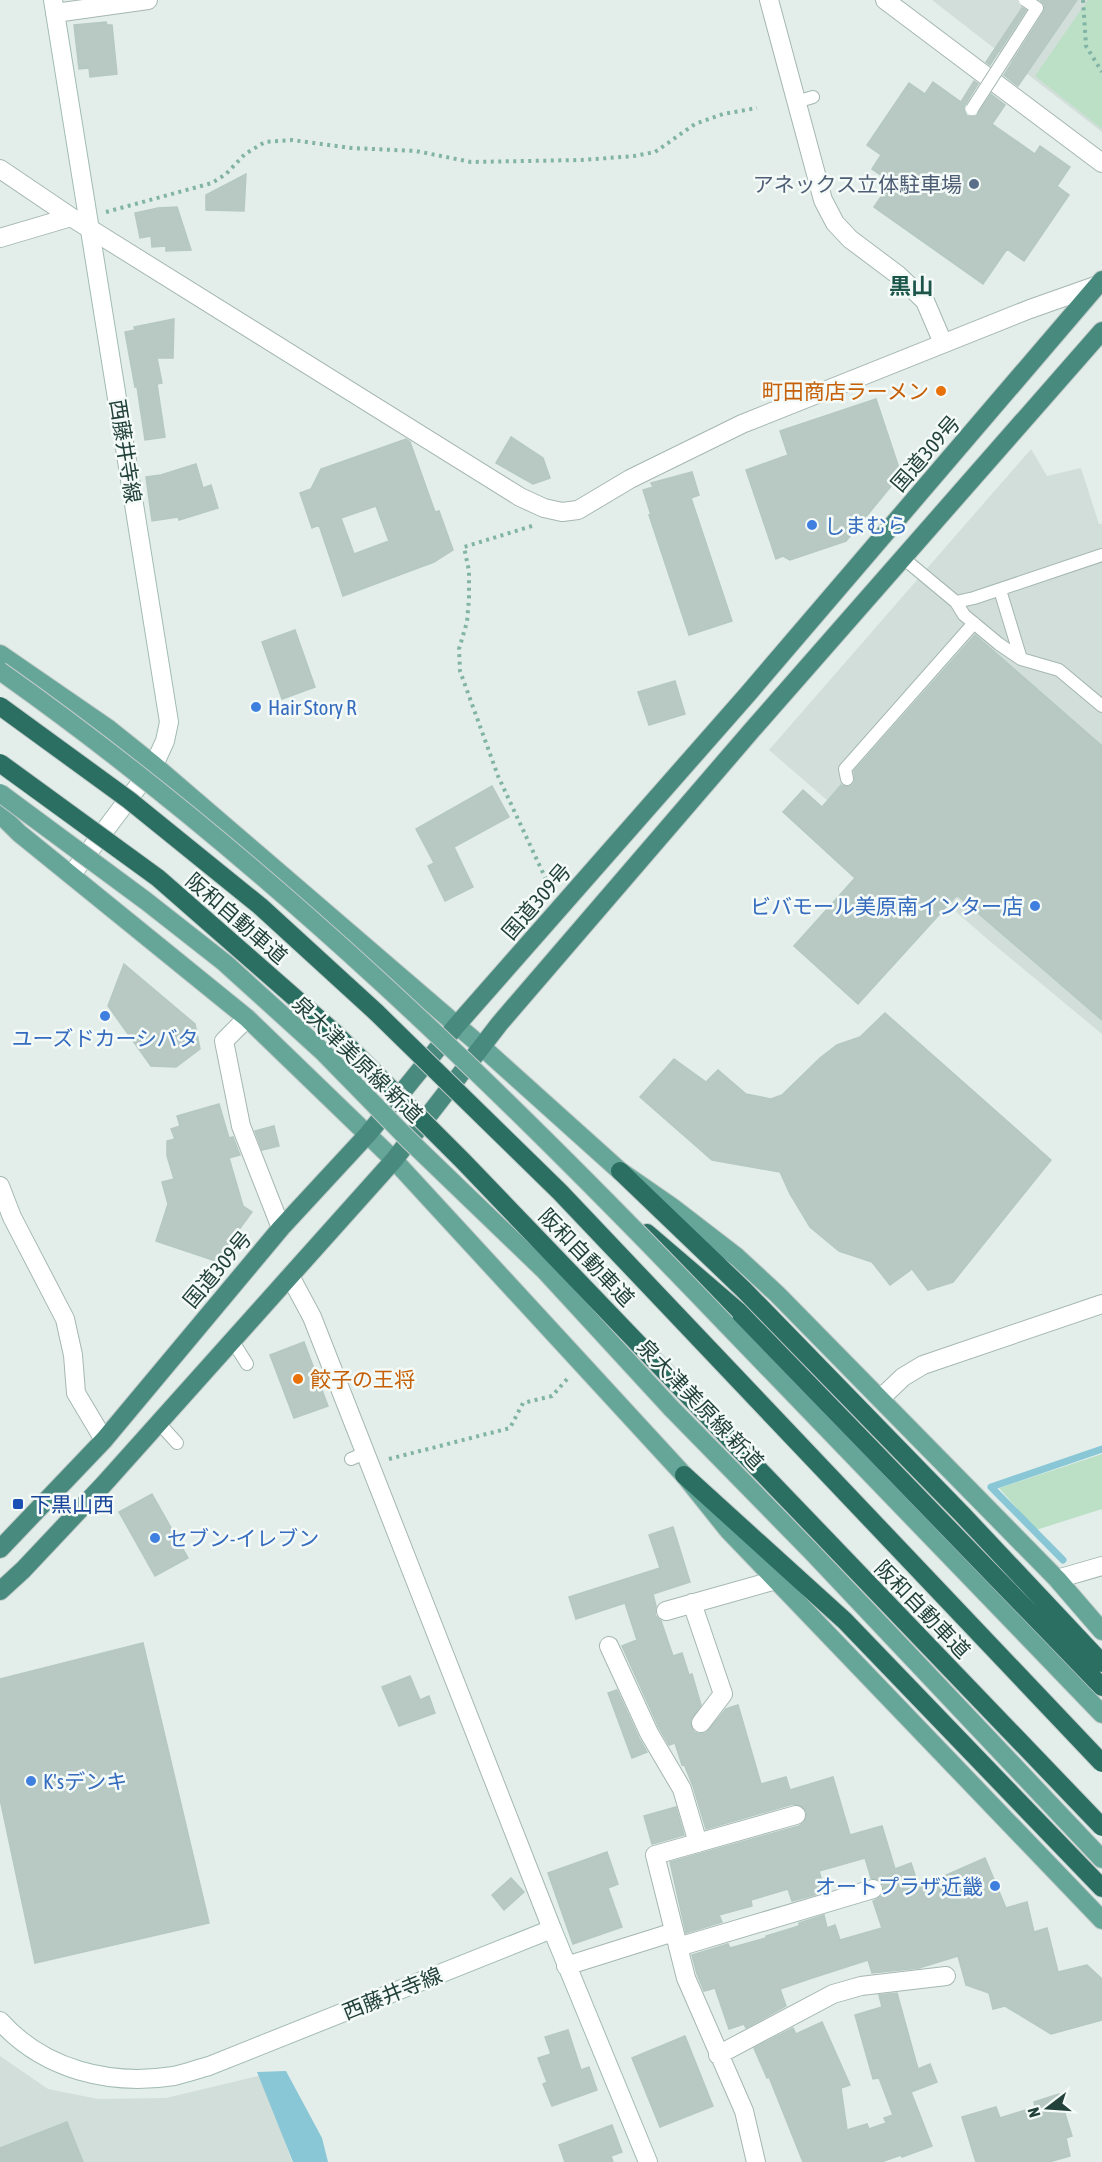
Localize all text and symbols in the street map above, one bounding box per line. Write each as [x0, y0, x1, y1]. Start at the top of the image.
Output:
place label: アネックス立体駐車場 [753, 172, 962, 196]
marker: アネックス立体駐車場 [967, 177, 981, 191]
district label: 黒山 [889, 273, 933, 299]
place label: 町田商店ラーメン [762, 379, 929, 403]
marker: 町田商店ラーメン [934, 384, 948, 398]
street label: 西藤井寺線 [106, 397, 146, 505]
street label: 国道309号 [886, 410, 964, 496]
place label: しまむら [824, 513, 908, 537]
marker: しまむら [805, 518, 819, 532]
place label: Hair Story R [268, 695, 357, 719]
marker: Hair Story R [249, 700, 263, 714]
street label: 国道309号 [497, 858, 575, 944]
street label: 阪和自動車道 [182, 868, 292, 968]
place label: ビバモール美原南インター店 [750, 894, 1023, 918]
marker: ビバモール美原南インター店 [1028, 899, 1042, 913]
street label: 泉大津美原線 新道 [288, 991, 428, 1127]
marker: ユーズドカーシバタ [98, 1009, 112, 1023]
place label: ユーズドカーシバタ [12, 1026, 198, 1050]
street label: 阪和自動車道 [535, 1203, 639, 1311]
street label: 国道309号 [178, 1226, 256, 1312]
street label: 泉大津美原線 新道 [633, 1334, 769, 1474]
place label: 餃子の王将 [310, 1367, 415, 1391]
marker: 餃子の王将 [291, 1372, 305, 1386]
place label: 下黒山西 [30, 1492, 114, 1516]
marker: 下黒山西 [11, 1497, 25, 1511]
place label: セブン-イレブン [167, 1526, 319, 1550]
marker: セブン-イレブン [148, 1531, 162, 1545]
street label: 阪和自動車道 [871, 1555, 975, 1663]
place label: K'sデンキ [43, 1769, 127, 1793]
marker: K'sデンキ [24, 1774, 38, 1788]
place label: オートプラザ近畿 [815, 1874, 983, 1898]
marker: オートプラザ近畿 [988, 1879, 1002, 1893]
street label: 西藤井寺線 [339, 1962, 445, 2024]
north arrow [1018, 2078, 1078, 2138]
text: N [1024, 2105, 1044, 2120]

